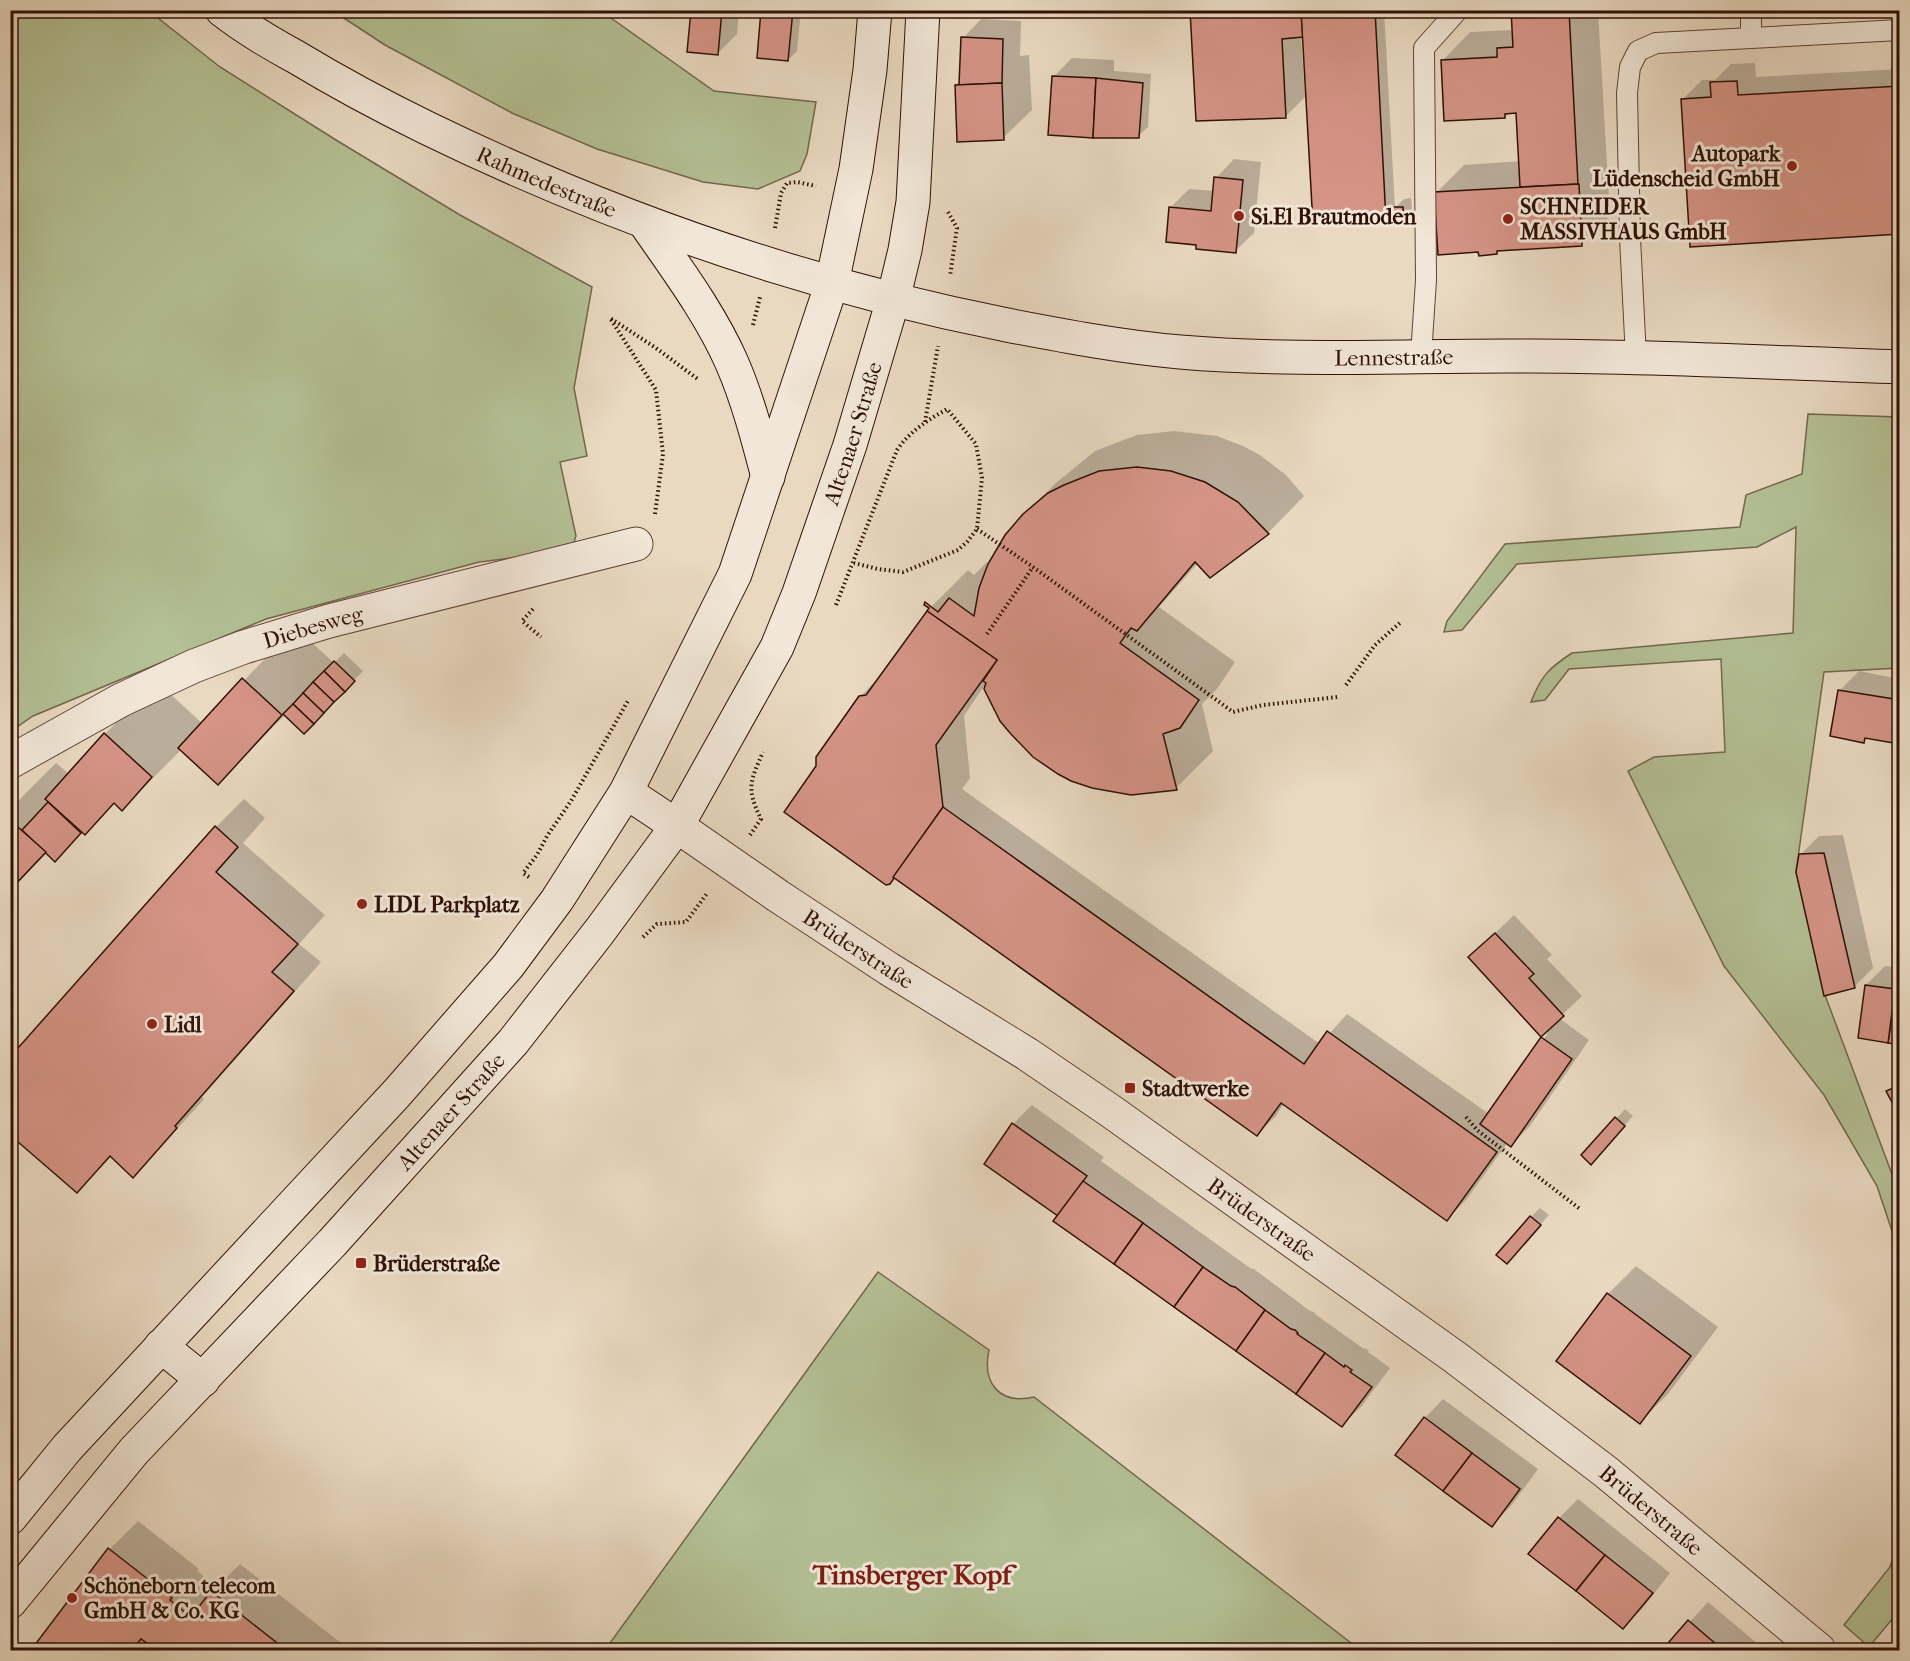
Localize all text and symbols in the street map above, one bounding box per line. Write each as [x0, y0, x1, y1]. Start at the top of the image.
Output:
street label: Rahmedestraße [472, 141, 620, 224]
place label: Autopark Lüdenscheid GmbH [1592, 141, 1781, 192]
marker: Autopark Lüdenscheid GmbH [1785, 159, 1799, 173]
place label: SCHNEIDER MASSIVHAUS GmbH [1519, 194, 1727, 245]
place label: Si.El Brautmoden [1251, 204, 1416, 230]
marker: Si.El Brautmoden [1232, 209, 1246, 223]
marker: SCHNEIDER MASSIVHAUS GmbH [1501, 212, 1515, 226]
street label: Lennestraße [1334, 344, 1453, 371]
street label: Altenaer Straße [818, 359, 888, 510]
street label: Diebesweg [260, 601, 366, 654]
place label: LIDL Parkplatz [374, 892, 520, 918]
marker: LIDL Parkplatz [355, 897, 369, 911]
street label: Brüderstraße [798, 904, 918, 995]
place label: Lidl [164, 1012, 203, 1038]
marker: Lidl [145, 1017, 159, 1031]
street label: Altenaer Straße [391, 1048, 511, 1176]
place label: Stadtwerke [1142, 1076, 1249, 1102]
marker: Stadtwerke [1123, 1081, 1137, 1095]
street label: Brüderstraße [1202, 1173, 1321, 1268]
place label: Brüderstraße [373, 1251, 500, 1277]
marker: Brüderstraße [354, 1256, 368, 1270]
street label: Brüderstraße [1594, 1460, 1708, 1561]
district label: Tinsberger Kopf [812, 1558, 1017, 1591]
place label: Schöneborn telecom GmbH & Co. KG [84, 1573, 276, 1624]
marker: Schöneborn telecom GmbH & Co. KG [65, 1591, 79, 1605]

